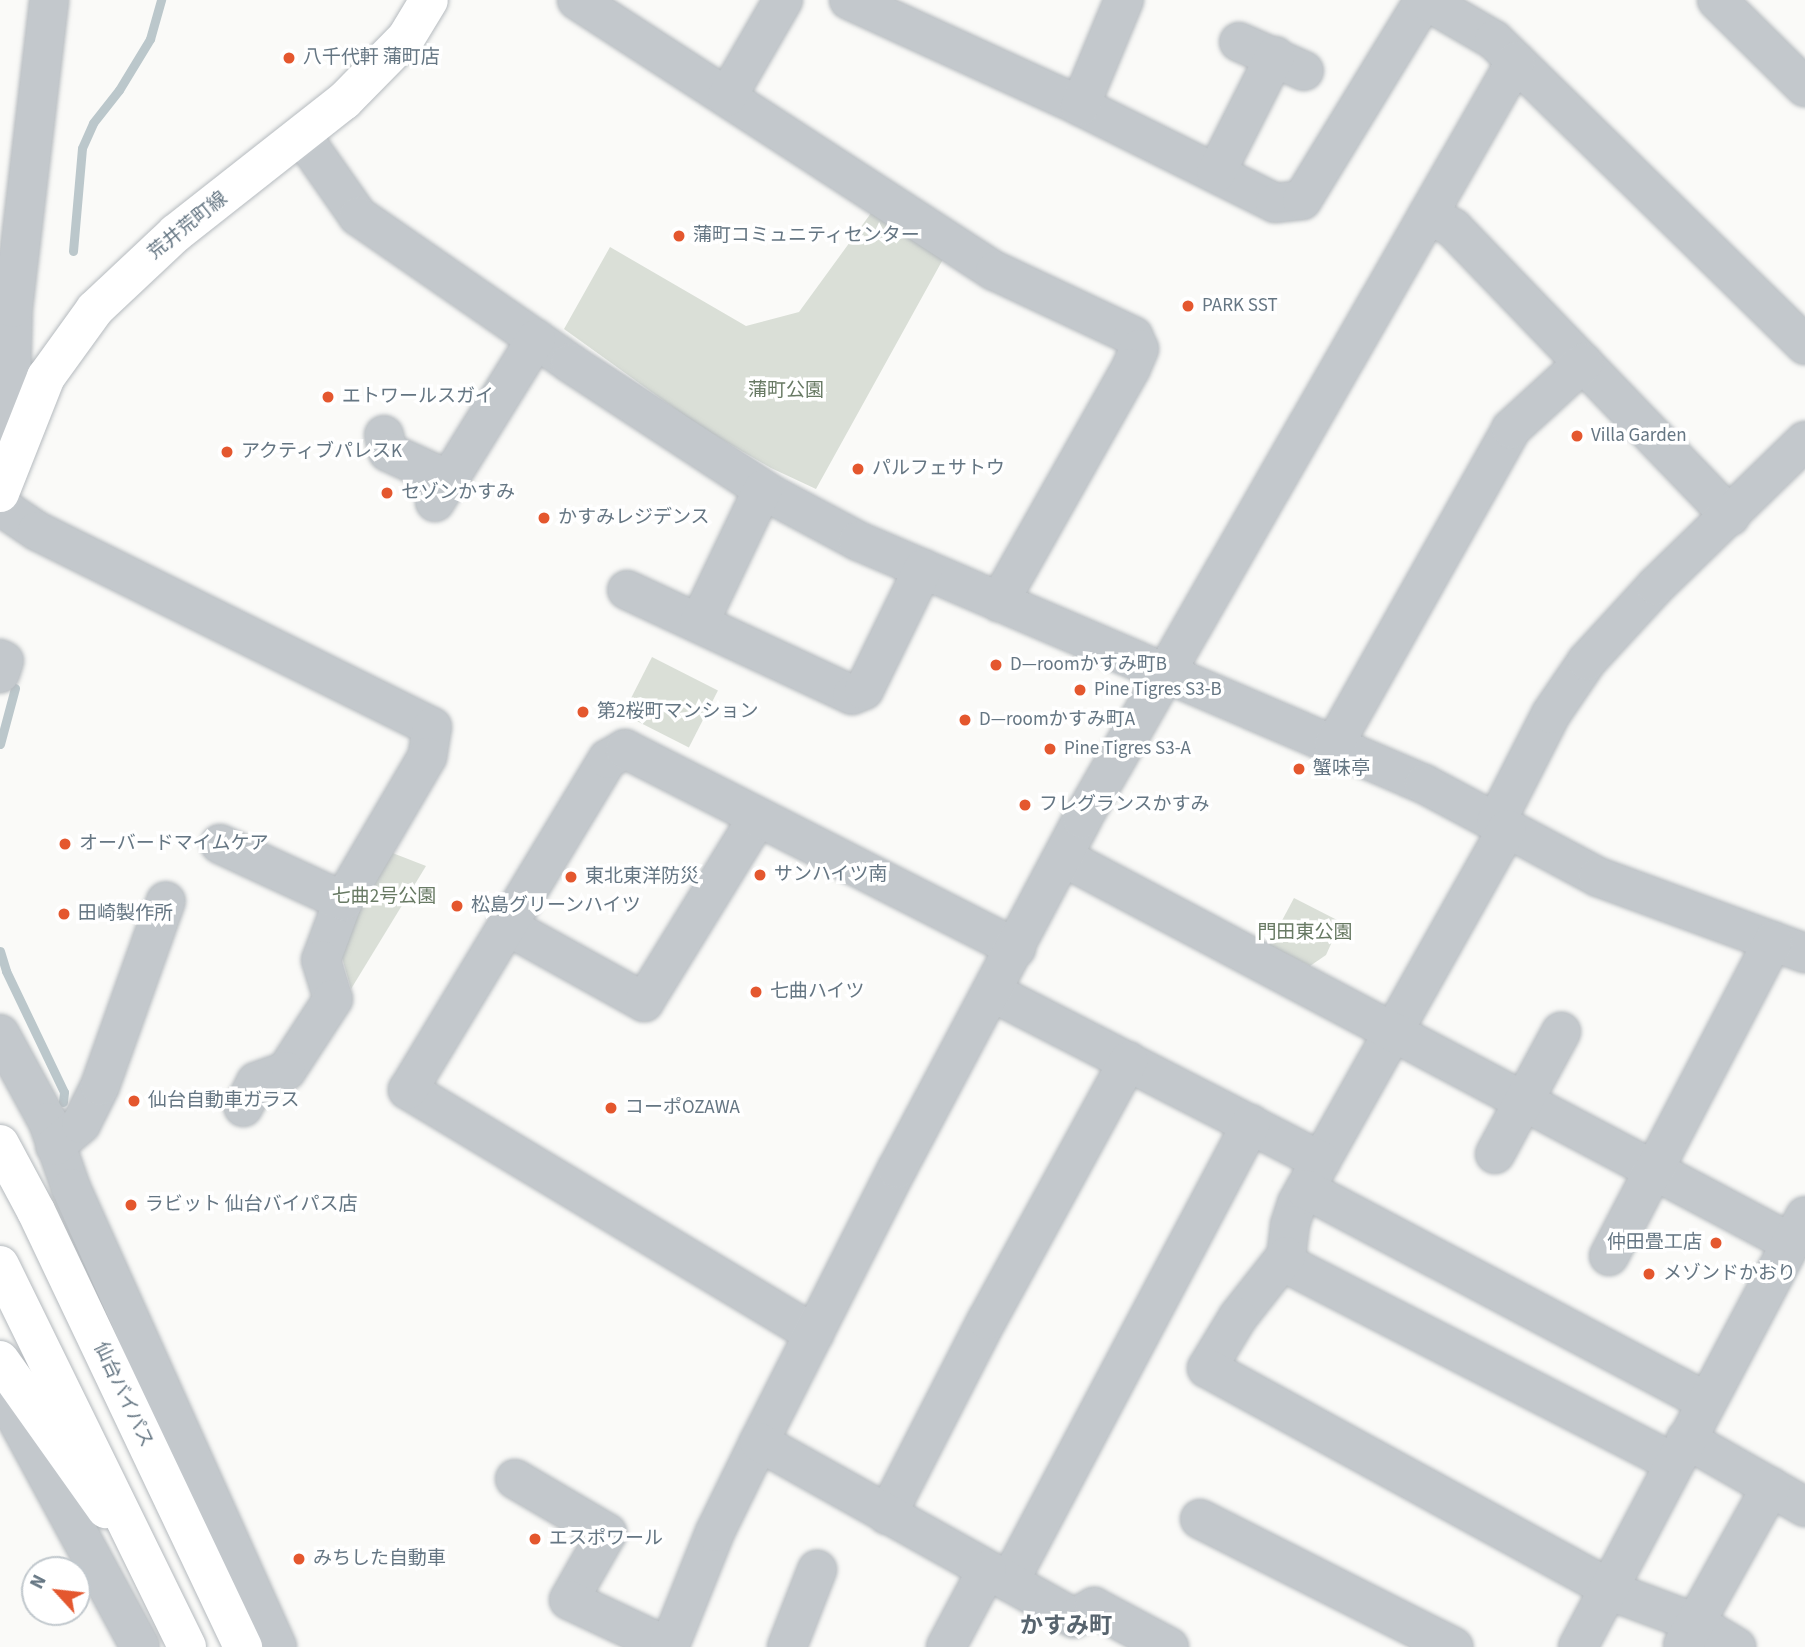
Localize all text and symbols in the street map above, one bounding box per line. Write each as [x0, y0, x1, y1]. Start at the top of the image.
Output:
place label: 八千代軒 蒲町店 [303, 47, 440, 69]
marker: 八千代軒 蒲町店 [281, 50, 297, 66]
street label: 荒井荒町線 [144, 187, 232, 265]
place label: 蒲町コミュニティセンター [693, 225, 921, 247]
marker: 蒲町コミュニティセンター [671, 228, 687, 244]
place label: PARK SST [1202, 295, 1278, 317]
marker: PARK SST [1180, 298, 1196, 314]
park label: 蒲町公園 [748, 380, 824, 402]
place label: エトワールスガイ [342, 386, 494, 408]
marker: エトワールスガイ [320, 389, 336, 405]
place label: Villa Garden [1591, 425, 1687, 447]
marker: Villa Garden [1569, 428, 1585, 444]
place label: アクティブパレスK [241, 441, 404, 463]
marker: アクティブパレスK [219, 444, 235, 460]
place label: パルフェサトウ [872, 458, 1005, 480]
marker: パルフェサトウ [850, 461, 866, 477]
place label: セゾンかすみ [401, 482, 515, 504]
marker: セゾンかすみ [379, 485, 395, 501]
place label: かすみレジデンス [558, 507, 710, 529]
marker: かすみレジデンス [536, 510, 552, 526]
place label: D―roomかすみ町B [1010, 654, 1167, 676]
marker: D―roomかすみ町B [988, 657, 1004, 673]
place label: Pine Tigres S3-B [1094, 679, 1222, 701]
marker: Pine Tigres S3-B [1072, 682, 1088, 698]
place label: 第2桜町マンション [597, 701, 758, 723]
marker: 第2桜町マンション [575, 704, 591, 720]
place label: D―roomかすみ町A [979, 709, 1135, 731]
marker: D―roomかすみ町A [957, 712, 973, 728]
place label: Pine Tigres S3-A [1064, 738, 1191, 760]
marker: Pine Tigres S3-A [1042, 741, 1058, 757]
place label: 蟹味亭 [1313, 758, 1370, 780]
marker: 蟹味亭 [1291, 761, 1307, 777]
place label: フレグランスかすみ [1039, 794, 1210, 816]
marker: フレグランスかすみ [1017, 797, 1033, 813]
place label: オーバードマイムケア [79, 833, 269, 855]
marker: オーバードマイムケア [57, 836, 73, 852]
place label: サンハイツ南 [774, 864, 888, 886]
place label: 東北東洋防災 [585, 866, 699, 888]
marker: サンハイツ南 [752, 867, 768, 883]
marker: 東北東洋防災 [563, 869, 579, 885]
park label: 七曲2号公園 [332, 886, 436, 908]
place label: 松島グリーンハイツ [471, 895, 642, 917]
marker: 松島グリーンハイツ [449, 898, 465, 914]
place label: 田崎製作所 [78, 903, 173, 925]
marker: 田崎製作所 [56, 906, 72, 922]
park label: 門田東公園 [1258, 922, 1352, 944]
place label: 七曲ハイツ [770, 981, 865, 1003]
marker: 七曲ハイツ [748, 984, 764, 1000]
place label: 仙台自動車ガラス [148, 1090, 300, 1112]
marker: 仙台自動車ガラス [126, 1093, 142, 1109]
place label: コーポOZAWA [625, 1097, 740, 1119]
marker: コーポOZAWA [603, 1100, 619, 1116]
place label: ラビット 仙台バイパス店 [145, 1194, 358, 1216]
marker: ラビット 仙台バイパス店 [123, 1197, 139, 1213]
place label: 仲田畳工店 [1607, 1232, 1702, 1254]
marker: 仲田畳工店 [1708, 1235, 1724, 1251]
place label: メゾンドかおり [1663, 1263, 1796, 1285]
marker: メゾンドかおり [1641, 1266, 1657, 1282]
street label: 仙台バイパス [89, 1339, 157, 1451]
place label: エスポワール [549, 1528, 663, 1550]
marker: エスポワール [527, 1531, 543, 1547]
place label: みちした自動車 [313, 1548, 446, 1570]
marker: みちした自動車 [291, 1551, 307, 1567]
north arrow [21, 1556, 91, 1626]
text: N [24, 1570, 54, 1594]
district label: かすみ町 [1020, 1612, 1112, 1640]

